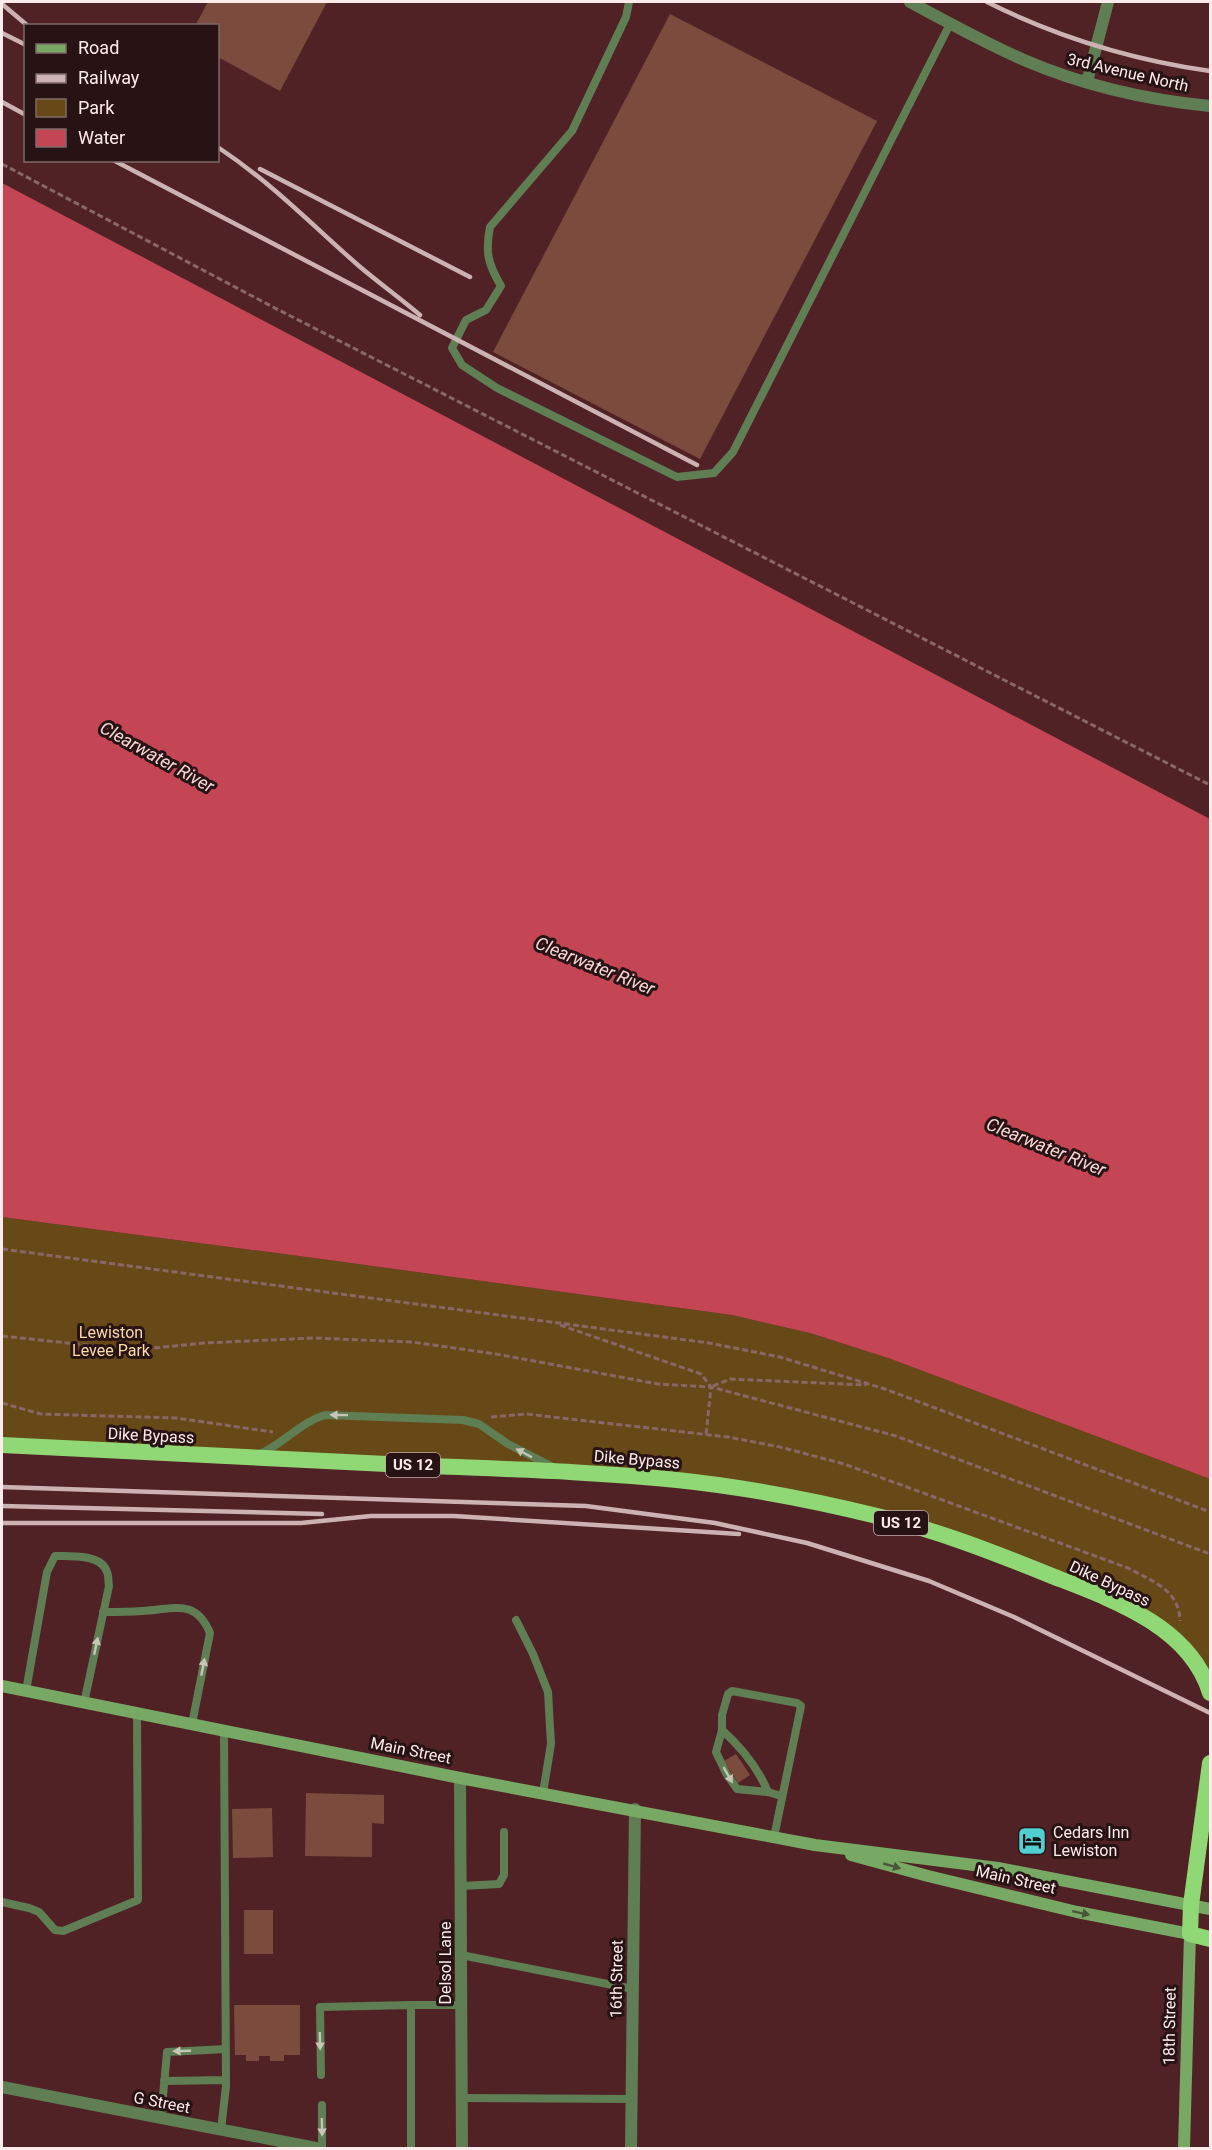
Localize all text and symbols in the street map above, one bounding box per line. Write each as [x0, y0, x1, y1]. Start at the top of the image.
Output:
legend [24, 24, 219, 162]
text: Road [78, 37, 119, 58]
street label: 3rd Avenue North [1065, 49, 1190, 96]
text: Railway [78, 67, 140, 88]
text: Park [78, 97, 115, 118]
text: Water [78, 127, 125, 148]
water label: Clearwater River [97, 717, 219, 797]
water label: Clearwater River [532, 932, 659, 999]
water label: Clearwater River [983, 1113, 1110, 1180]
park label: Lewiston Levee Park [72, 1323, 151, 1360]
one-way arrow [329, 1411, 348, 1420]
street label: Dike Bypass [107, 1424, 195, 1447]
street label: Dike Bypass [593, 1446, 681, 1473]
one-way arrow [516, 1448, 533, 1458]
road number: US 12 [386, 1453, 440, 1477]
road number: US 12 [874, 1511, 928, 1535]
street label: Dike Bypass [1067, 1557, 1153, 1610]
one-way arrow [92, 1636, 101, 1655]
one-way arrow [199, 1657, 208, 1676]
street label: Main Street [369, 1733, 453, 1768]
one-way arrow [722, 1767, 733, 1783]
place label: Cedars Inn Lewiston [1053, 1823, 1129, 1860]
hotel icon: Cedars Inn Lewiston [1016, 1825, 1048, 1857]
street label: Main Street [974, 1861, 1058, 1898]
one-way arrow [883, 1862, 901, 1871]
one-way arrow [1072, 1909, 1091, 1918]
street label: Delsol Lane [436, 1922, 455, 2004]
street label: 16th Street [606, 1940, 627, 2018]
street label: 18th Street [1159, 1987, 1180, 2065]
one-way arrow [316, 2031, 325, 2050]
one-way arrow [172, 2047, 191, 2056]
street label: G Street [132, 2088, 192, 2117]
one-way arrow [317, 2117, 327, 2136]

